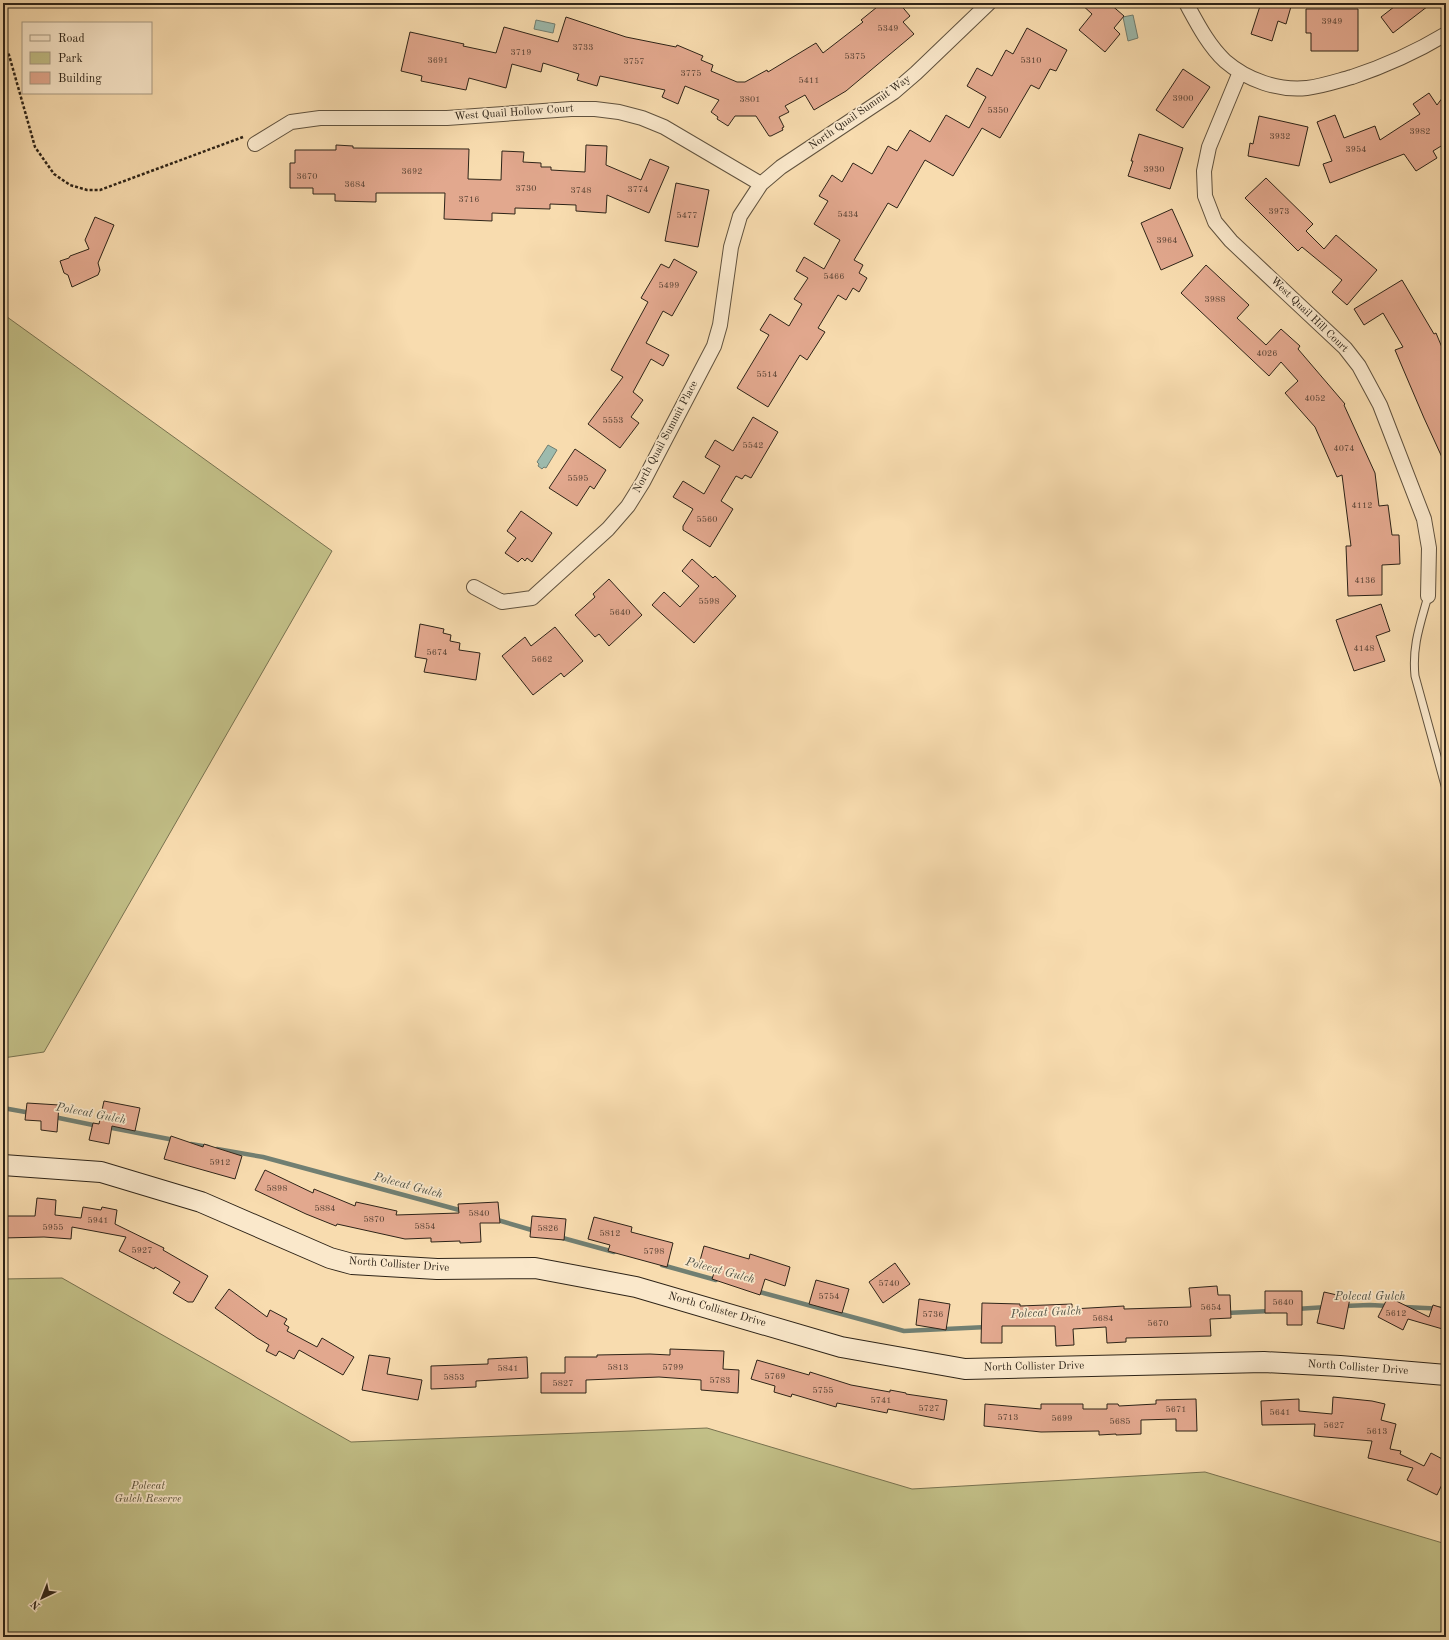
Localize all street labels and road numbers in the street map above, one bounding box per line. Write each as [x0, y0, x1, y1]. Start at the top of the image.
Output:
street label: North Quail Summit Way [807, 74, 913, 152]
street label: West Quail Hollow Court [454, 103, 574, 123]
street label: West Quail Hill Court [1268, 275, 1350, 355]
street label: North Quail Summit Place [632, 379, 700, 495]
street label: North Collister Drive [348, 1256, 450, 1274]
street label: North Collister Drive [667, 1291, 767, 1329]
street label: North Collister Drive [1307, 1359, 1409, 1377]
street label: North Collister Drive [984, 1361, 1084, 1373]

